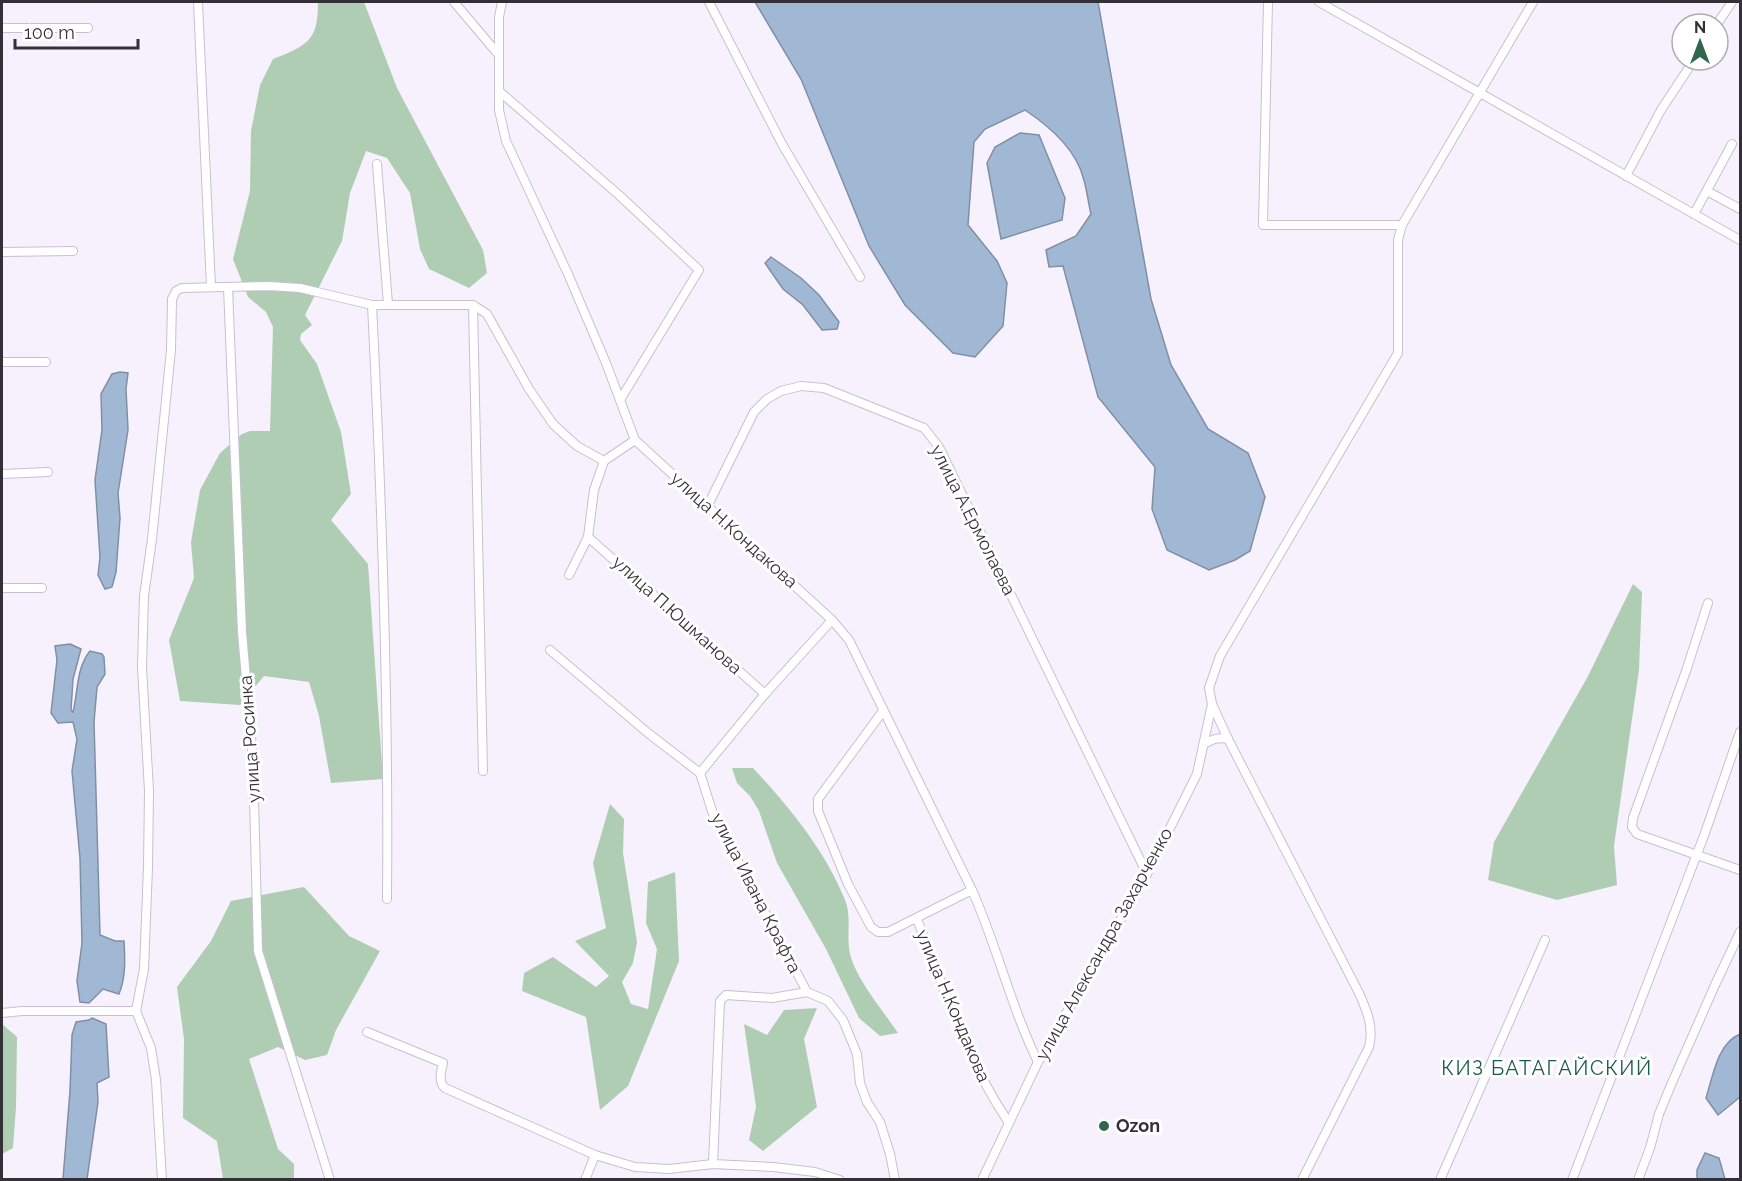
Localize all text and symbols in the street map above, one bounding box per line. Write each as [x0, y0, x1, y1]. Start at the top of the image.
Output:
scale bar [15, 12, 138, 50]
north arrow [1670, 12, 1730, 72]
text: N [1694, 18, 1706, 37]
text: 100 m [24, 22, 75, 43]
street label: улица А.Ермолаева [926, 441, 1020, 598]
street label: улица Н.Кондакова [667, 467, 802, 592]
street label: улица П.Юшманова [608, 551, 746, 678]
street label: улица Росинка [235, 675, 264, 803]
street label: улица Ивана Крафта [707, 809, 806, 976]
street label: улица Александра Захарченко [1031, 824, 1176, 1064]
street label: улица Н.Кондакова [912, 926, 995, 1085]
district label: КИЗ БАТАГАЙСКИЙ [1441, 1056, 1653, 1080]
place label: Ozon [1116, 1115, 1160, 1136]
marker: Ozon [1097, 1119, 1111, 1133]

